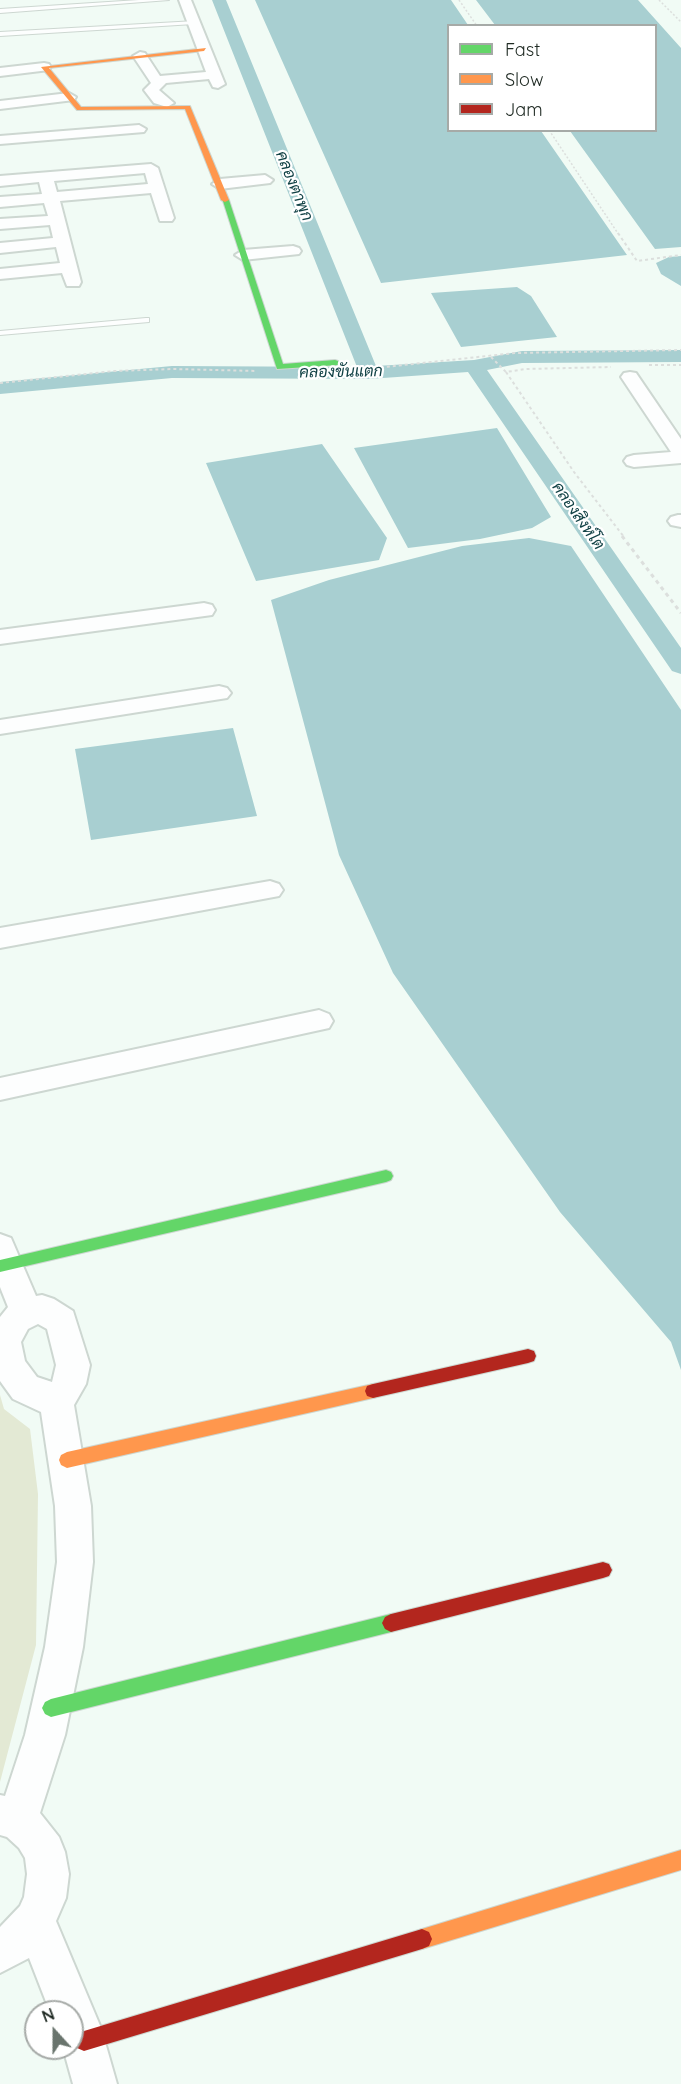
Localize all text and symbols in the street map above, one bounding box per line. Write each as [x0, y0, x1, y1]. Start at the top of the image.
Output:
legend [447, 24, 657, 132]
text: Fast [505, 38, 540, 61]
text: Slow [505, 68, 543, 91]
text: Jam [505, 98, 543, 121]
water label: คลองตาพุก [271, 148, 317, 224]
water label: คลองขันแตก [299, 362, 383, 382]
water label: คลองสิงห์โต [548, 479, 608, 553]
north arrow [24, 2000, 84, 2060]
text: N [39, 2004, 57, 2027]

